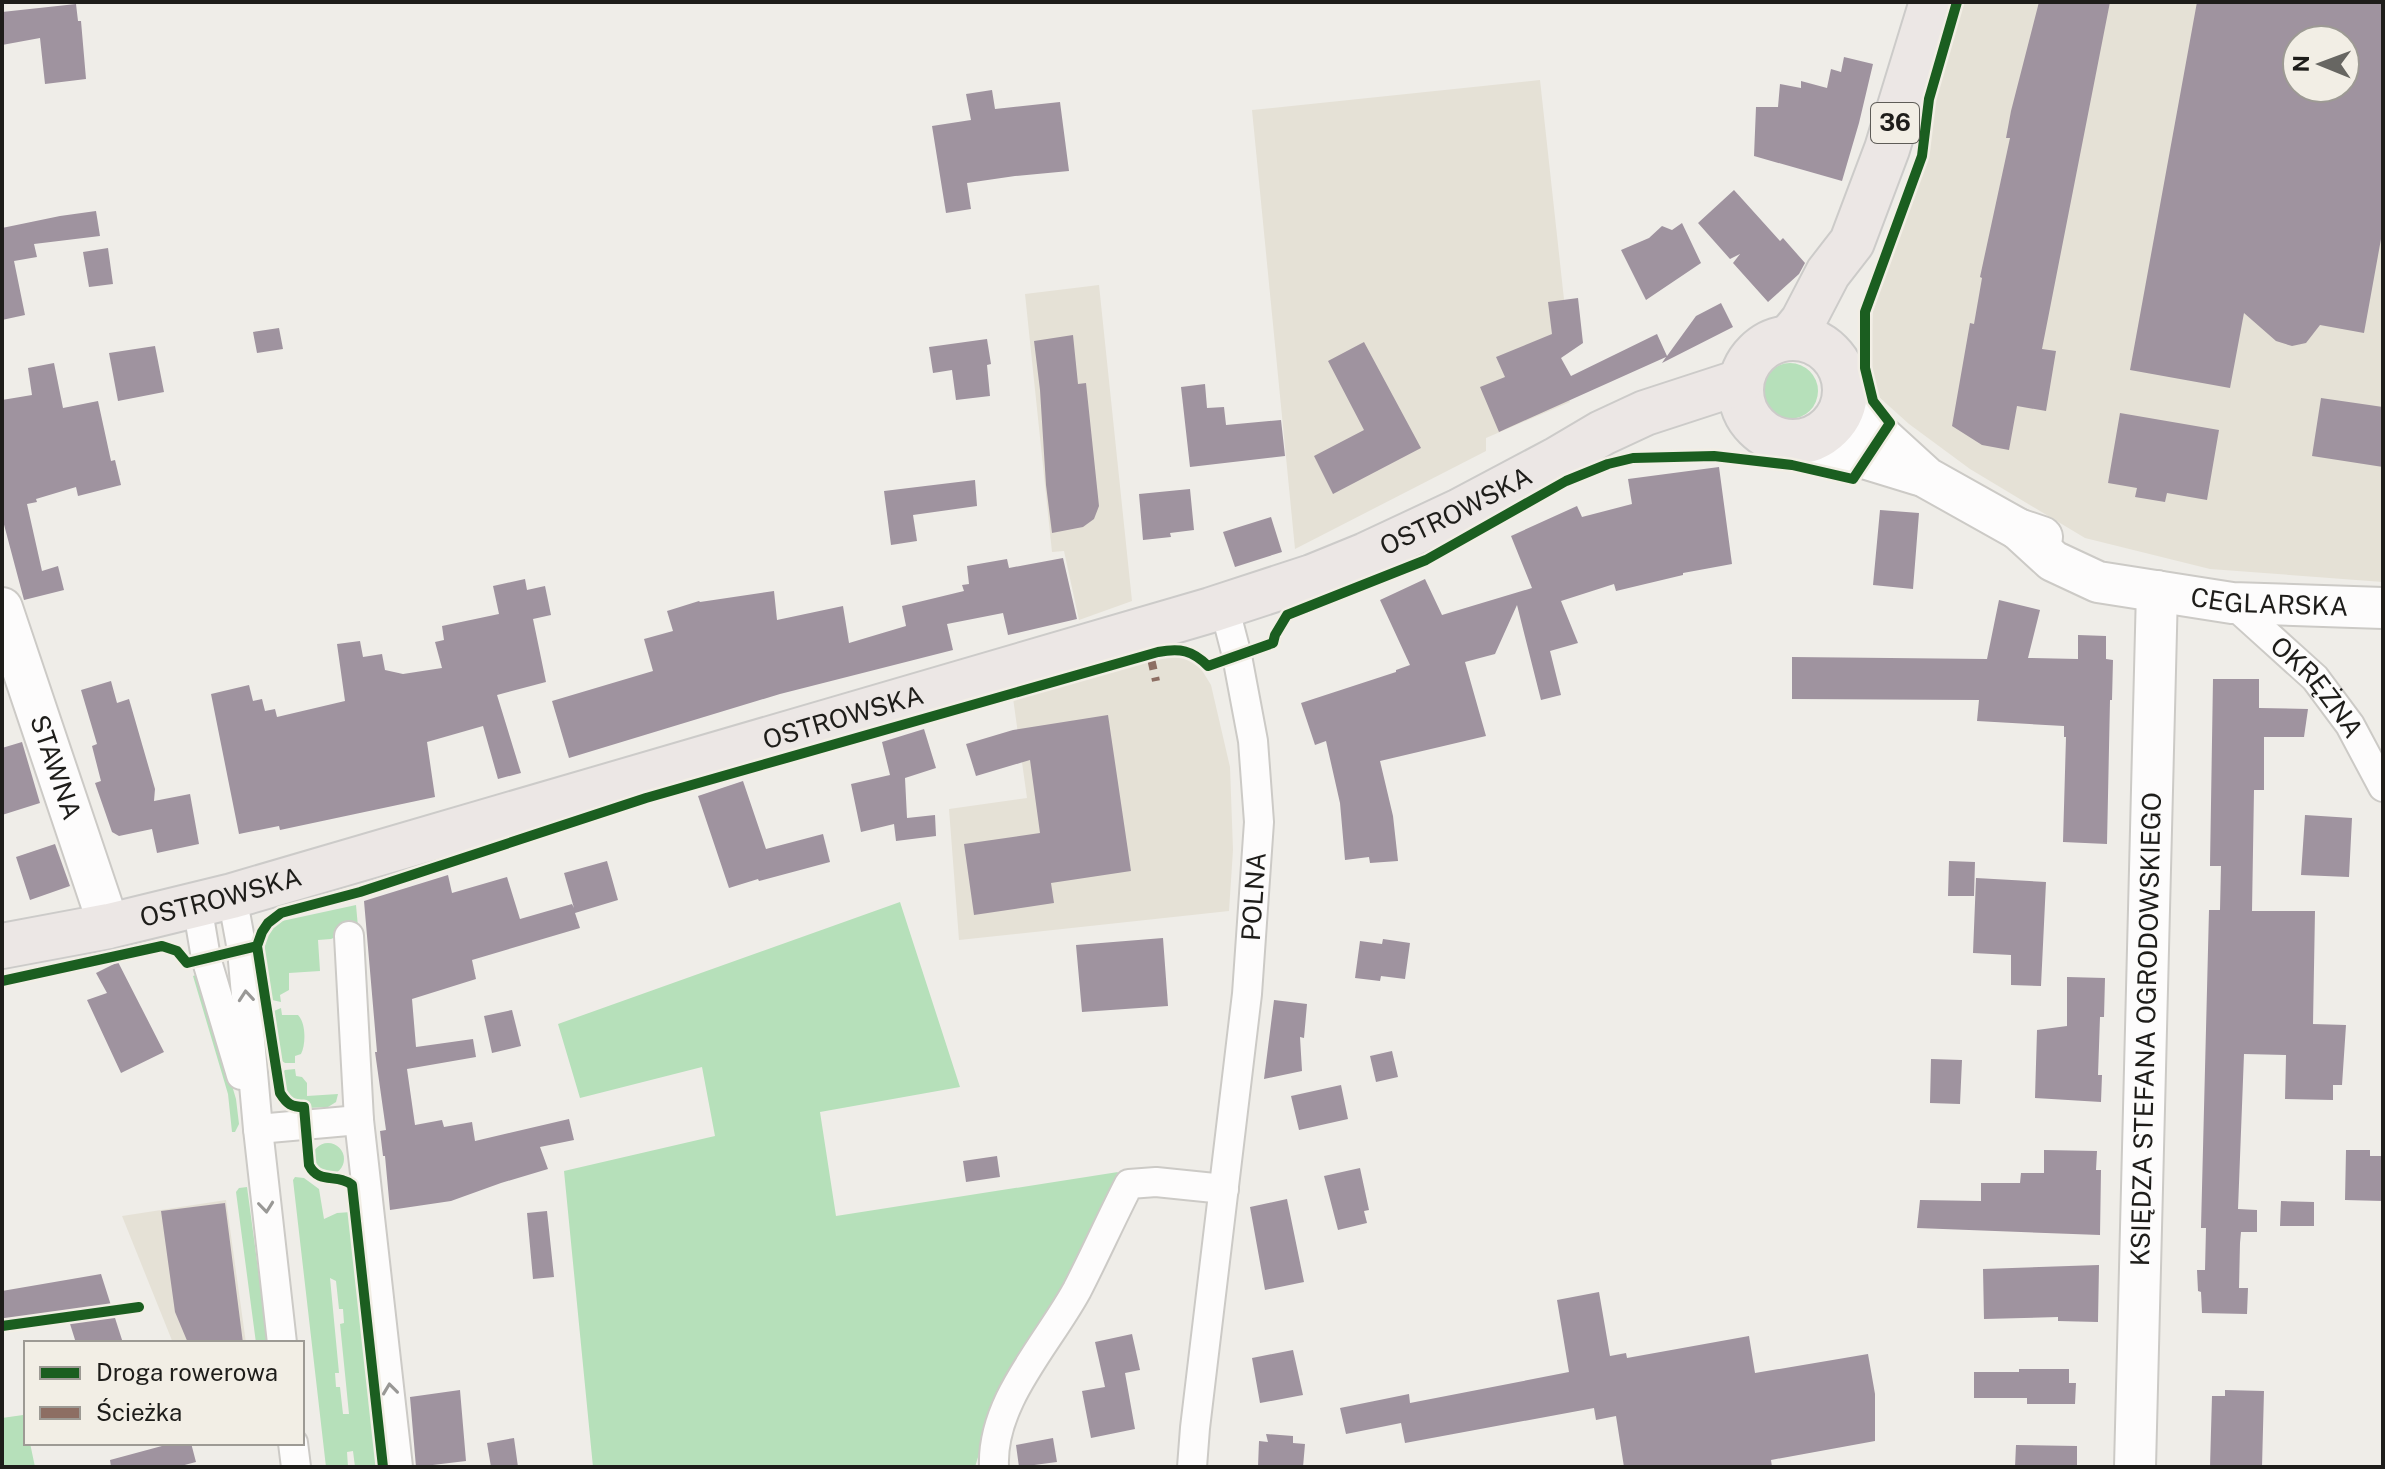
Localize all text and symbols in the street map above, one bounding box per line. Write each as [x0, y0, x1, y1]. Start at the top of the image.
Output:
north arrow [2281, 24, 2361, 104]
text: N [2288, 55, 2314, 72]
road number: 36 [1871, 103, 1919, 143]
street label: OSTROWSKA [1375, 460, 1537, 561]
street label: CEGLARSKA [2189, 581, 2349, 622]
street label: OKRĘŻNA [2265, 630, 2370, 743]
street label: OSTROWSKA [759, 679, 927, 755]
street label: STAWNA [24, 711, 88, 823]
street label: KSIĘDZA STEFANA OGRODOWSKIEGO [2124, 792, 2167, 1267]
street label: POLNA [1235, 851, 1272, 942]
street label: OSTROWSKA [137, 861, 305, 933]
one-way arrow [237, 989, 254, 1002]
one-way arrow [258, 1201, 275, 1214]
legend [24, 1341, 304, 1445]
text: Droga rowerowa [96, 1358, 278, 1386]
one-way arrow [381, 1383, 398, 1396]
text: Ścieżka [96, 1398, 182, 1426]

